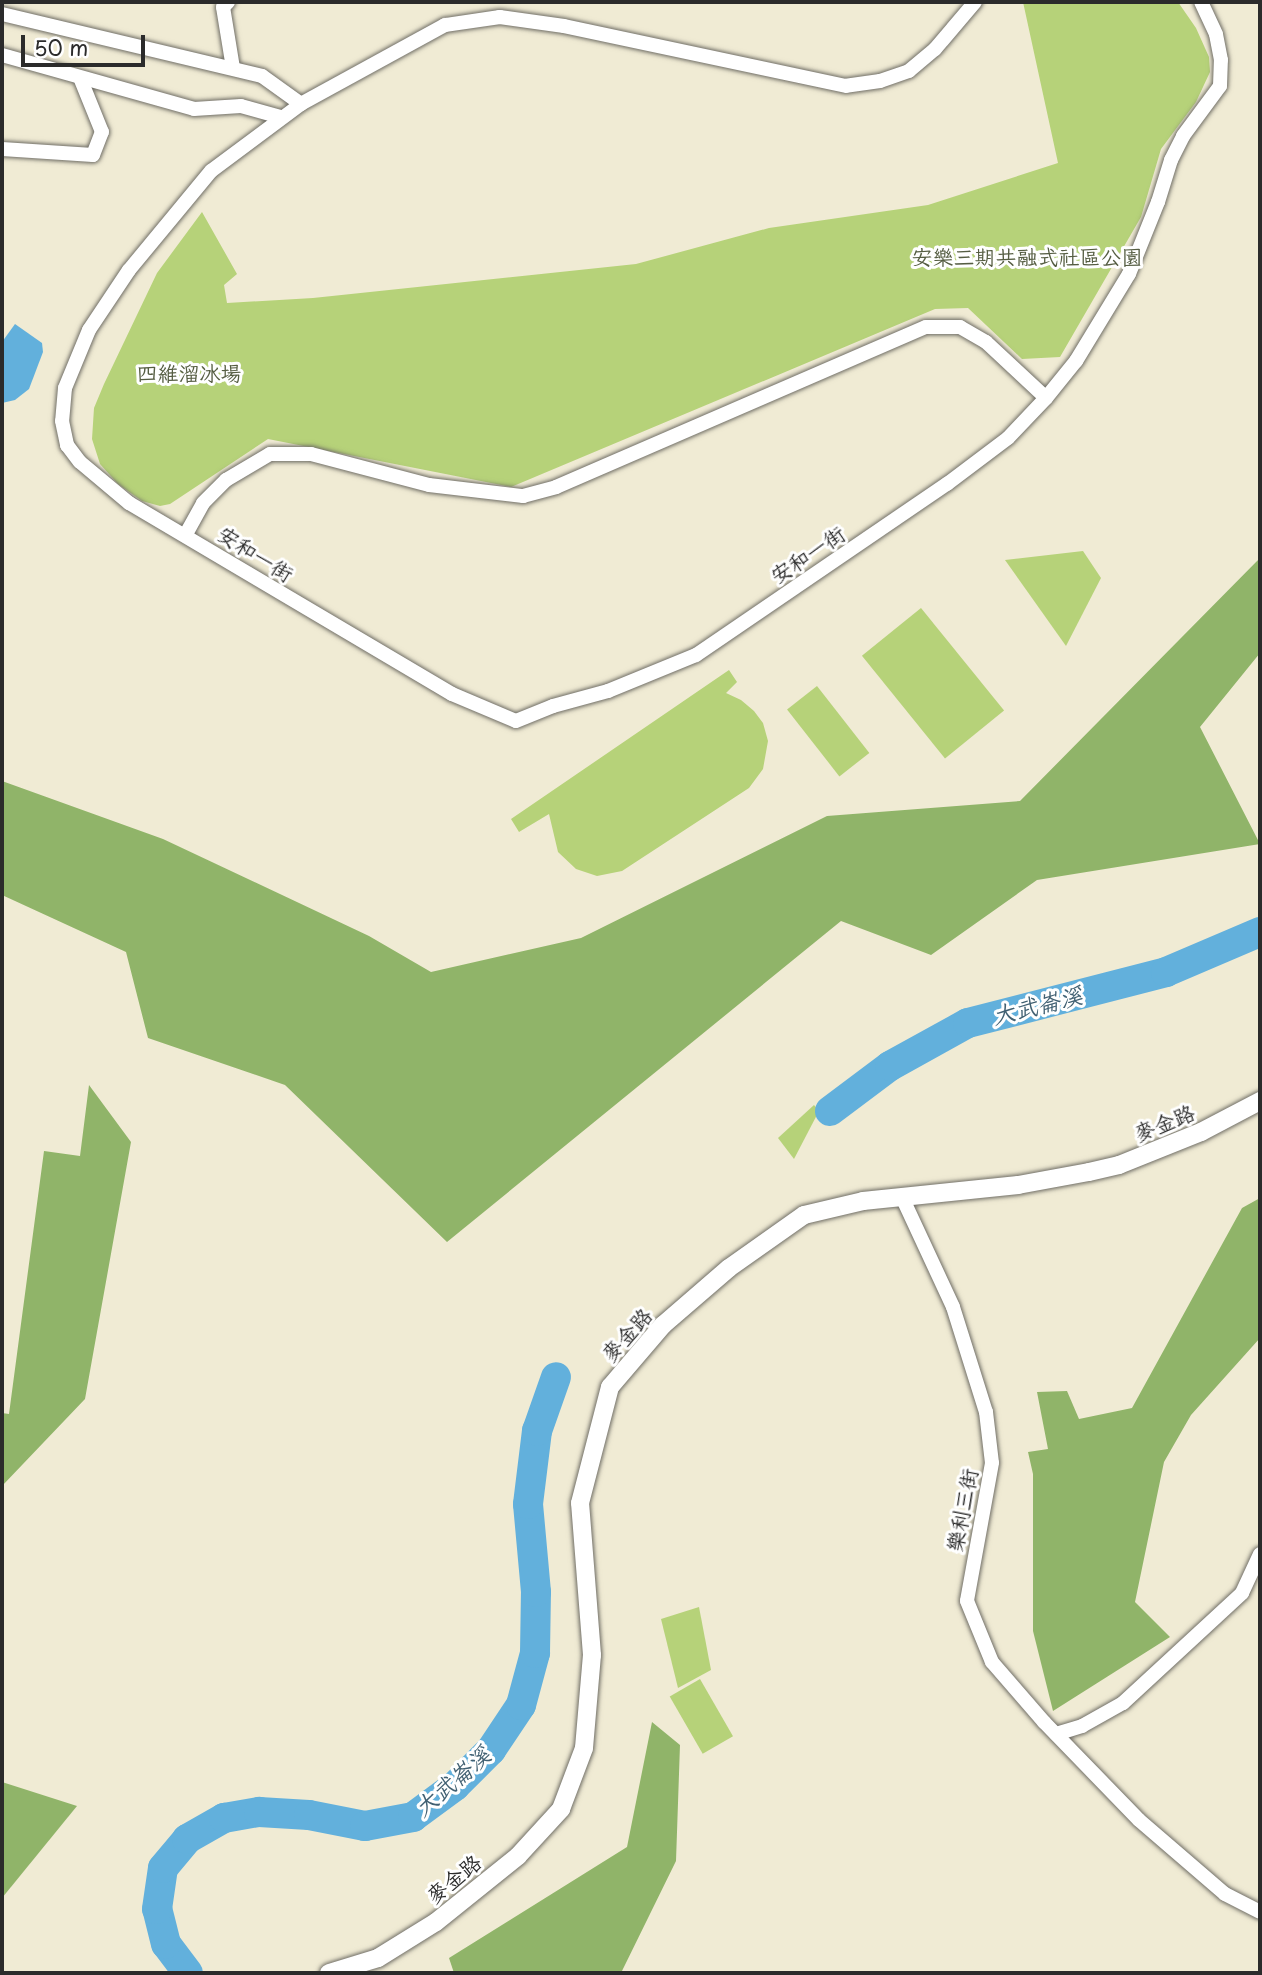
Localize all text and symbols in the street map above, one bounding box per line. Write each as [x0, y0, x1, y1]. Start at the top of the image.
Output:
scale bar [24, 21, 149, 65]
text: 50 m [34, 31, 88, 63]
park label: 安樂三期共融式社區公園 [912, 243, 1142, 269]
park label: 四維溜冰場 [137, 359, 241, 385]
street label: 安和一街 [214, 520, 298, 586]
street label: 安和一街 [765, 520, 849, 588]
water label: 大武崙溪 [989, 980, 1085, 1030]
street label: 麥金路 [1130, 1099, 1198, 1145]
street label: 麥金路 [596, 1302, 656, 1366]
street label: 樂利三街 [941, 1466, 981, 1554]
water label: 大武崙溪 [408, 1740, 496, 1822]
street label: 麥金路 [421, 1848, 485, 1908]

